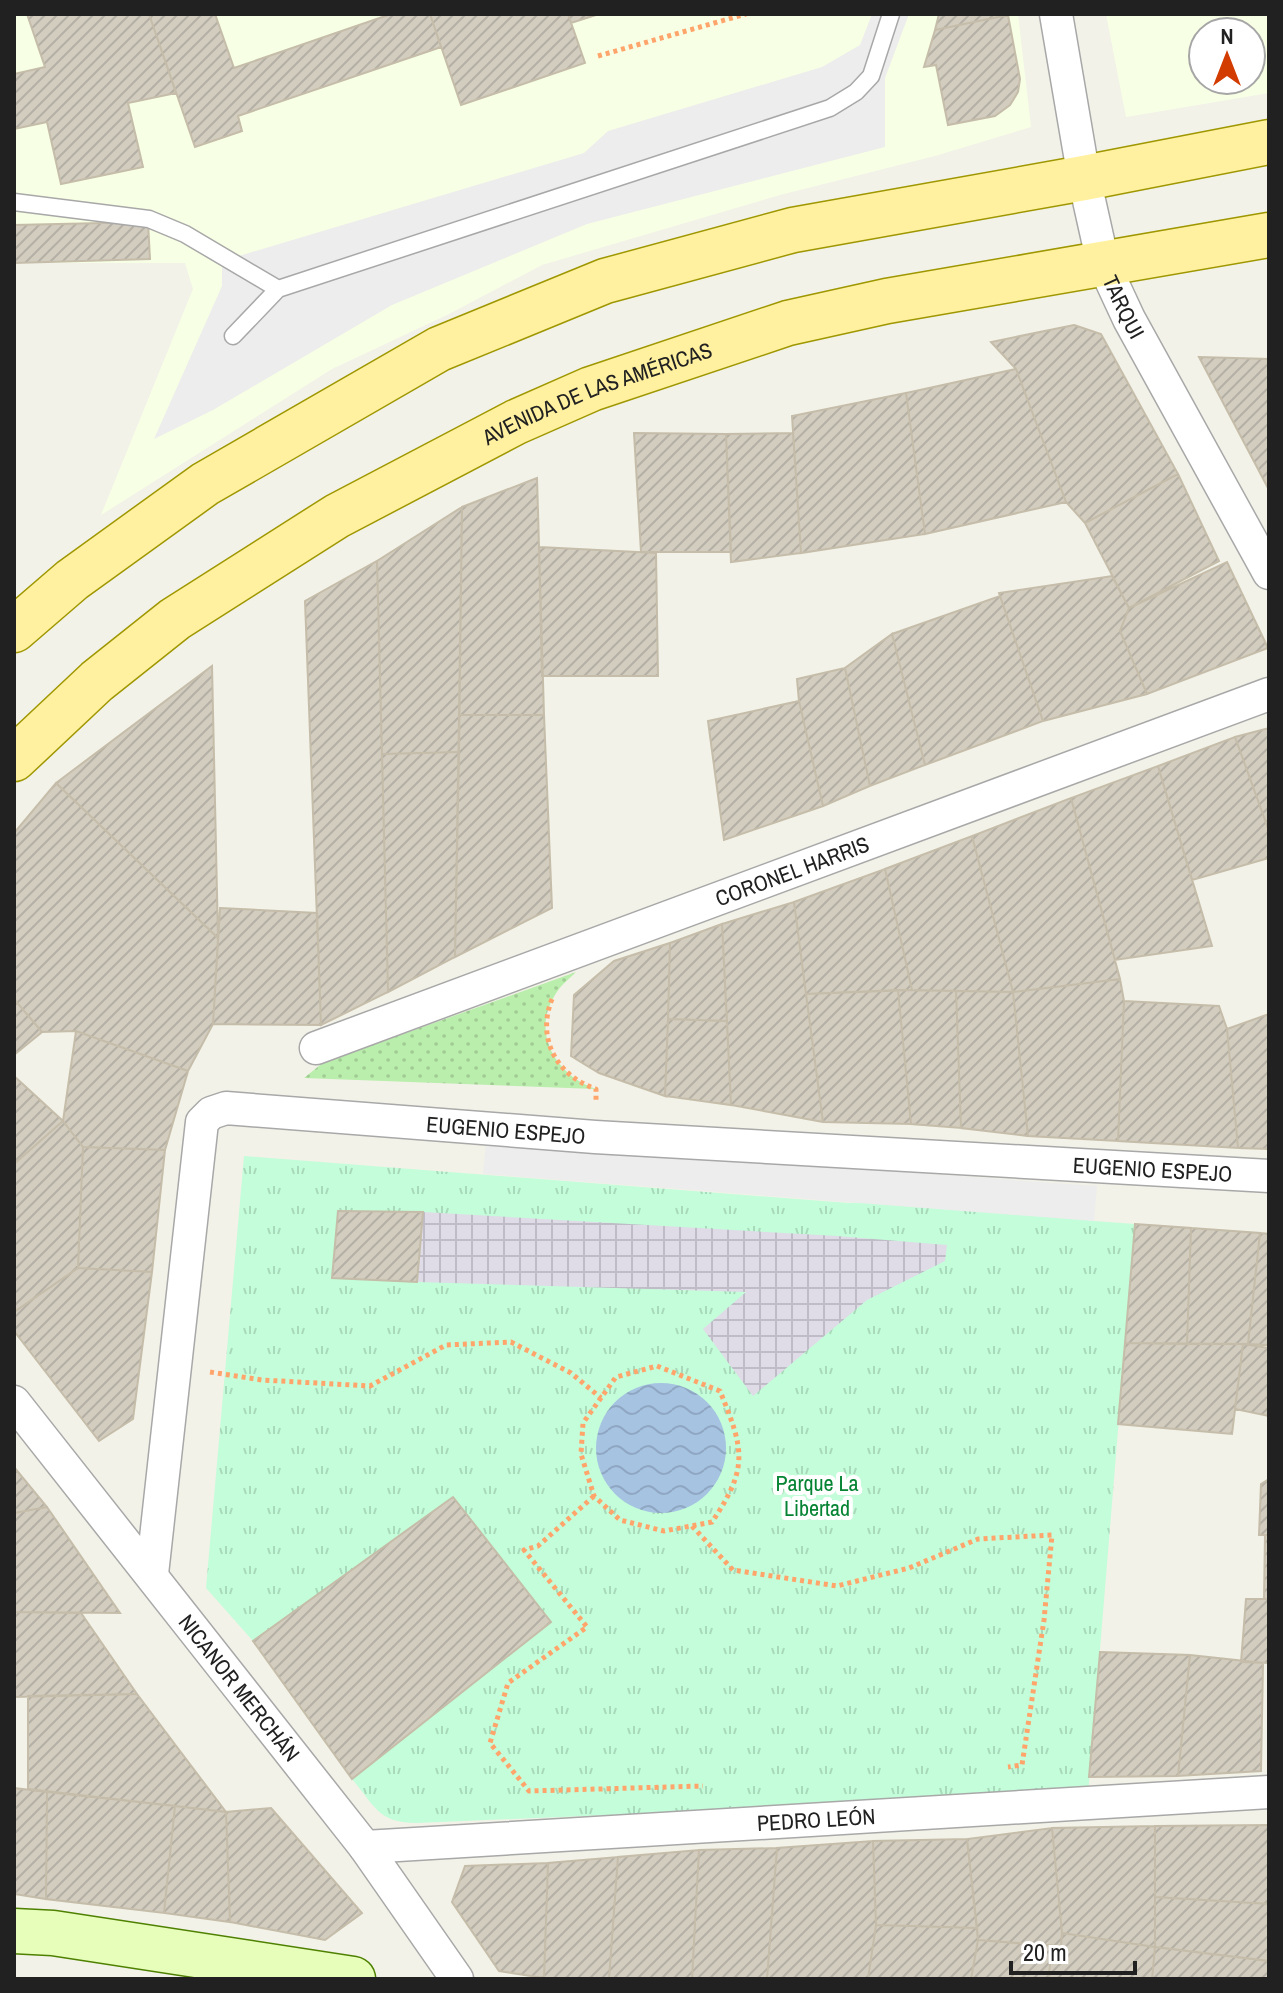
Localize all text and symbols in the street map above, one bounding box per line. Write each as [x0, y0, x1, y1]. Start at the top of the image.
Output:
north arrow [1187, 16, 1267, 96]
text: N [1220, 21, 1234, 51]
street label: TARQUI [1096, 270, 1152, 344]
street label: AVENIDA DE LAS AMÉRICAS [476, 335, 716, 452]
street label: CORONEL HARRIS [711, 829, 873, 913]
street label: EUGENIO ESPEJO [425, 1109, 587, 1151]
street label: EUGENIO ESPEJO [1072, 1150, 1233, 1189]
park label: Parque La Libertad [775, 1468, 859, 1523]
street label: NICANOR MERCHÁN [172, 1608, 307, 1768]
street label: PEDRO LEÓN [756, 1801, 876, 1838]
scale bar [1011, 1925, 1135, 1975]
text: 20 m [1023, 1936, 1067, 1968]

